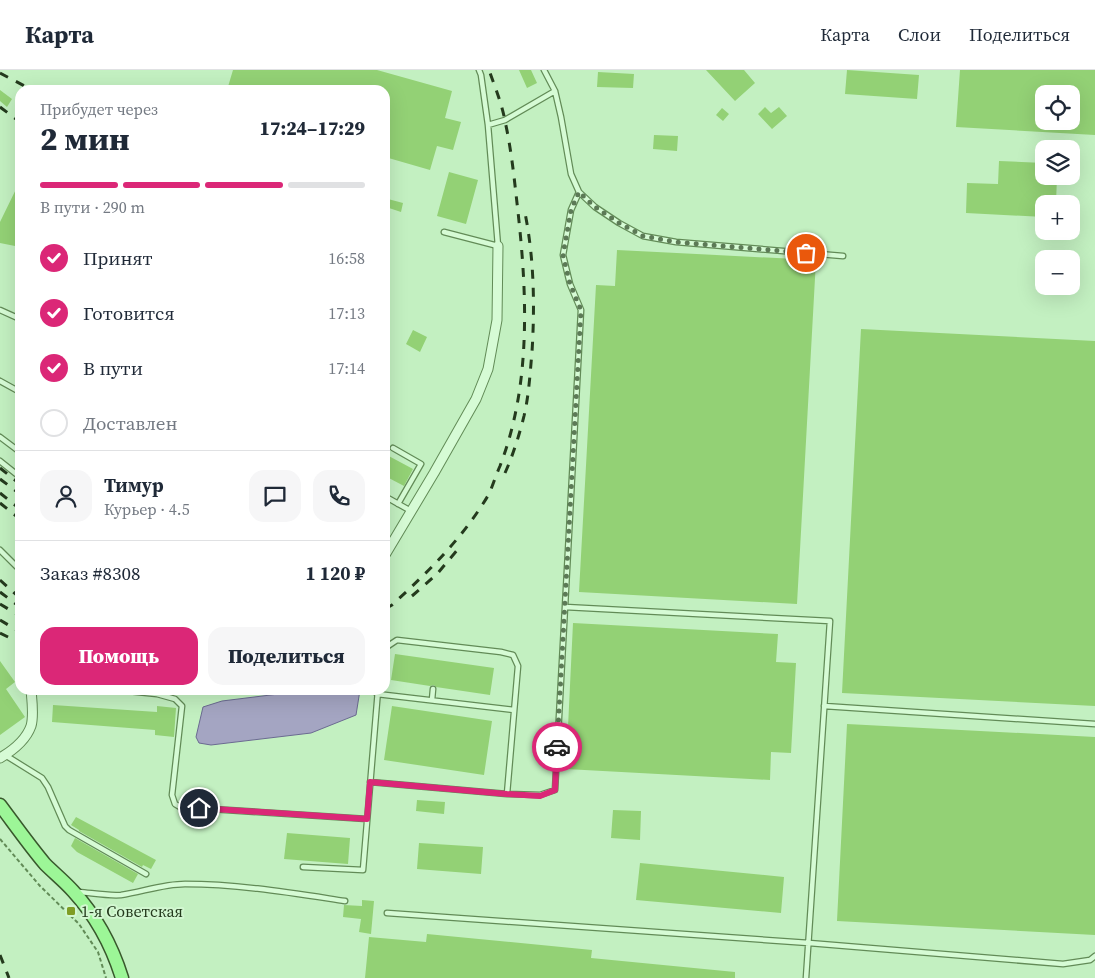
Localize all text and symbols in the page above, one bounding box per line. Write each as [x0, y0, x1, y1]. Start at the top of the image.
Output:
text: Карта [25, 18, 94, 51]
text: Карта [820, 22, 870, 47]
text: Слои [898, 22, 941, 47]
text: Поделиться [969, 22, 1070, 47]
map controls [1035, 85, 1080, 295]
button: locate [1035, 85, 1080, 130]
text: Прибудет через [40, 98, 158, 120]
text: 17:24–17:29 [260, 115, 365, 141]
text: 2 мин [40, 117, 130, 161]
button: layers [1035, 140, 1080, 185]
button: + [1035, 195, 1080, 240]
text: В пути · 290 m [40, 196, 145, 218]
pin [785, 232, 827, 274]
icon: bag [792, 239, 820, 267]
icon: check [40, 244, 68, 272]
text: Принят [83, 245, 152, 271]
text: 16:58 [328, 247, 365, 269]
button: − [1035, 250, 1080, 295]
icon: check [40, 299, 68, 327]
text: Готовится [83, 300, 175, 326]
text: 17:13 [328, 302, 365, 324]
icon: check [40, 354, 68, 382]
text: В пути [83, 355, 143, 381]
text: 17:14 [328, 357, 365, 379]
text: Доставлен [83, 410, 178, 436]
button: person [40, 470, 92, 522]
button: chat [249, 470, 301, 522]
button: phone [313, 470, 365, 522]
text: Тимур [104, 472, 164, 498]
text: Курьер · 4.5 [104, 498, 190, 520]
text: Заказ #8308 [40, 560, 141, 586]
text: 1 120 ₽ [305, 560, 365, 586]
button: Помощь [40, 627, 198, 685]
button: Поделиться [208, 627, 365, 685]
courier [532, 722, 582, 772]
icon: car [543, 733, 571, 761]
pin [178, 787, 220, 829]
icon: home [185, 794, 213, 822]
place label: 1-я Советская [81, 900, 183, 922]
marker: 1-я Советская [65, 905, 77, 917]

